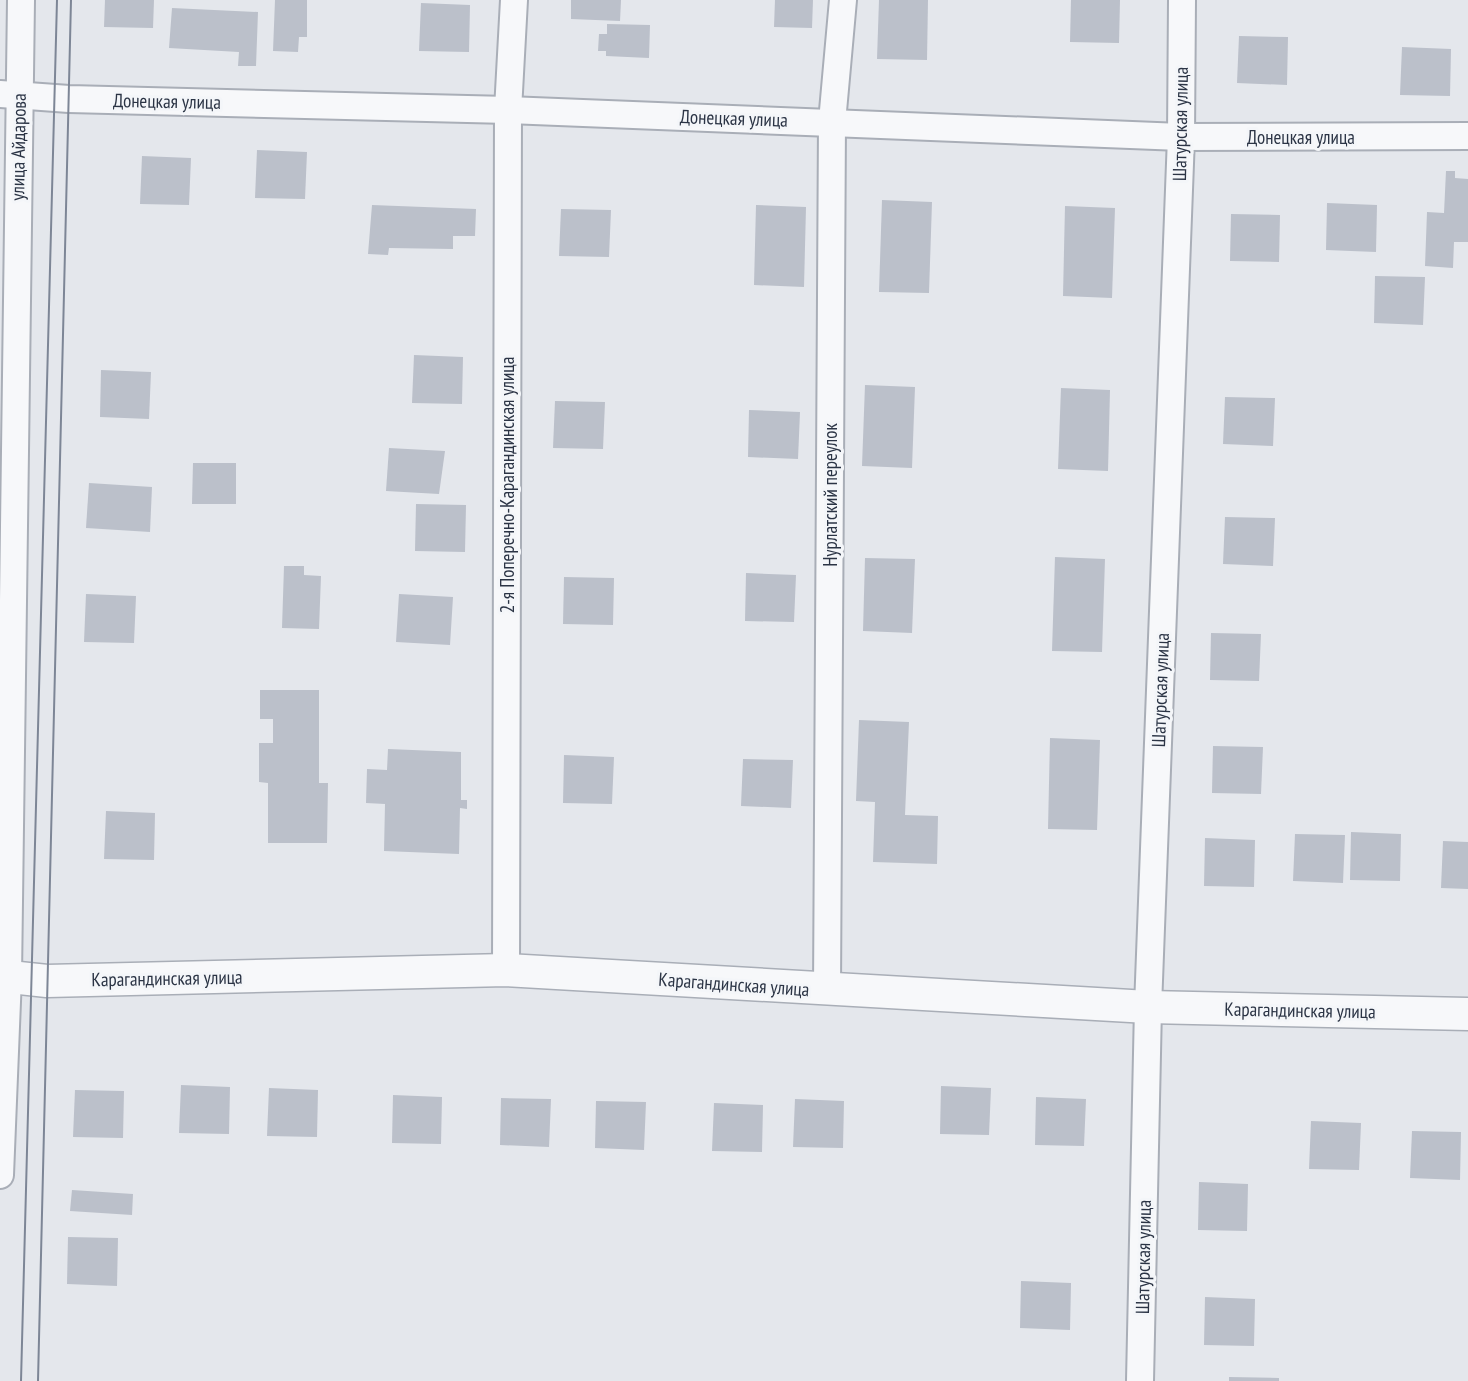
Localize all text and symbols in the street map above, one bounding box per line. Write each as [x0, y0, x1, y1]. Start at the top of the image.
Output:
street label: Шатурская улица [1167, 67, 1193, 181]
street label: Донецкая улица [113, 88, 221, 114]
street label: улица Айдарова [5, 93, 31, 201]
street label: Донецкая улица [680, 104, 788, 132]
street label: Донецкая улица [1247, 125, 1355, 149]
street label: 2-я Поперечно-Карагандинская улица [495, 357, 519, 613]
street label: Нурлатский переулок [818, 423, 842, 567]
street label: Шатурская улица [1146, 632, 1174, 748]
street label: Карагандинская улица [91, 965, 243, 991]
street label: Карагандинская улица [658, 967, 810, 1001]
street label: Карагандинская улица [1224, 997, 1376, 1023]
street label: Шатурская улица [1130, 1200, 1156, 1314]

